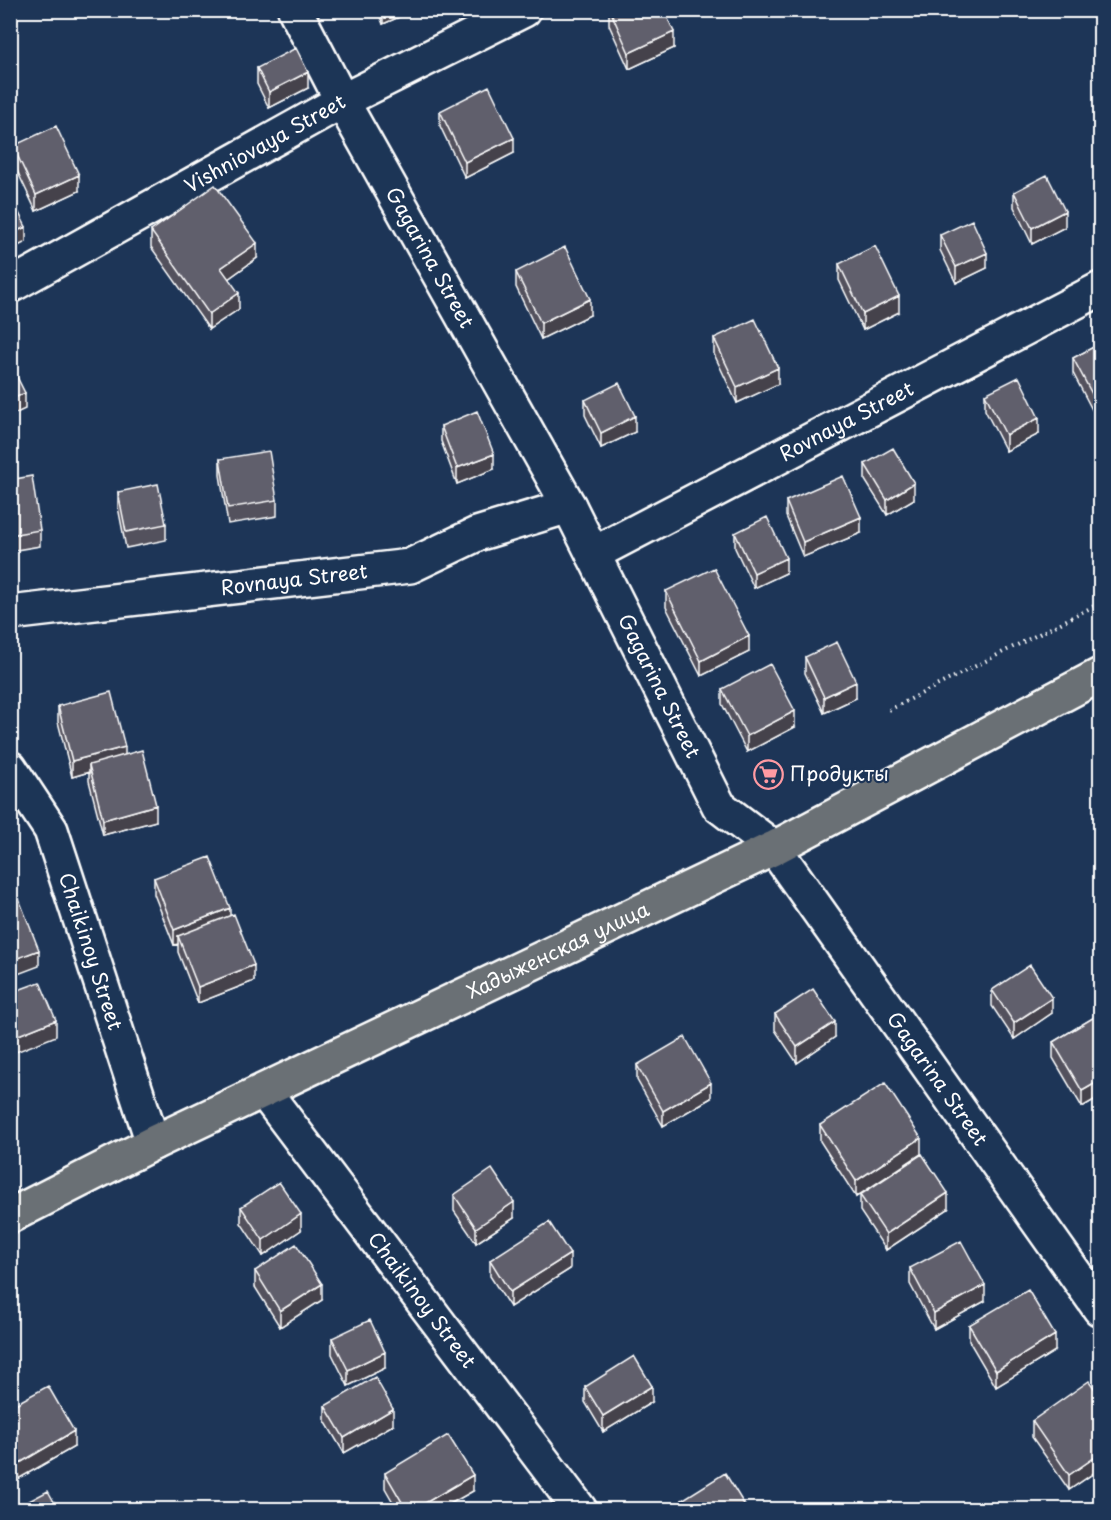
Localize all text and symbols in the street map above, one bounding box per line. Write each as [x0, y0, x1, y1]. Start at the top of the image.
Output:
street label: Vishniovaya Street [179, 86, 351, 200]
street label: Gagarina Street [379, 181, 482, 333]
street label: Rovnaya Street [774, 373, 918, 468]
street label: Rovnaya Street [219, 555, 369, 602]
street label: Gagarina Street [611, 608, 709, 763]
supermarket icon: Продукты [753, 758, 785, 790]
place label: Продукты [790, 758, 889, 788]
street label: Chaikinoy Street [52, 868, 131, 1034]
street label: Хадыженская улица [461, 893, 654, 1006]
street label: Gagarina Street [880, 1005, 996, 1151]
street label: Chaikinoy Street [361, 1225, 484, 1374]

